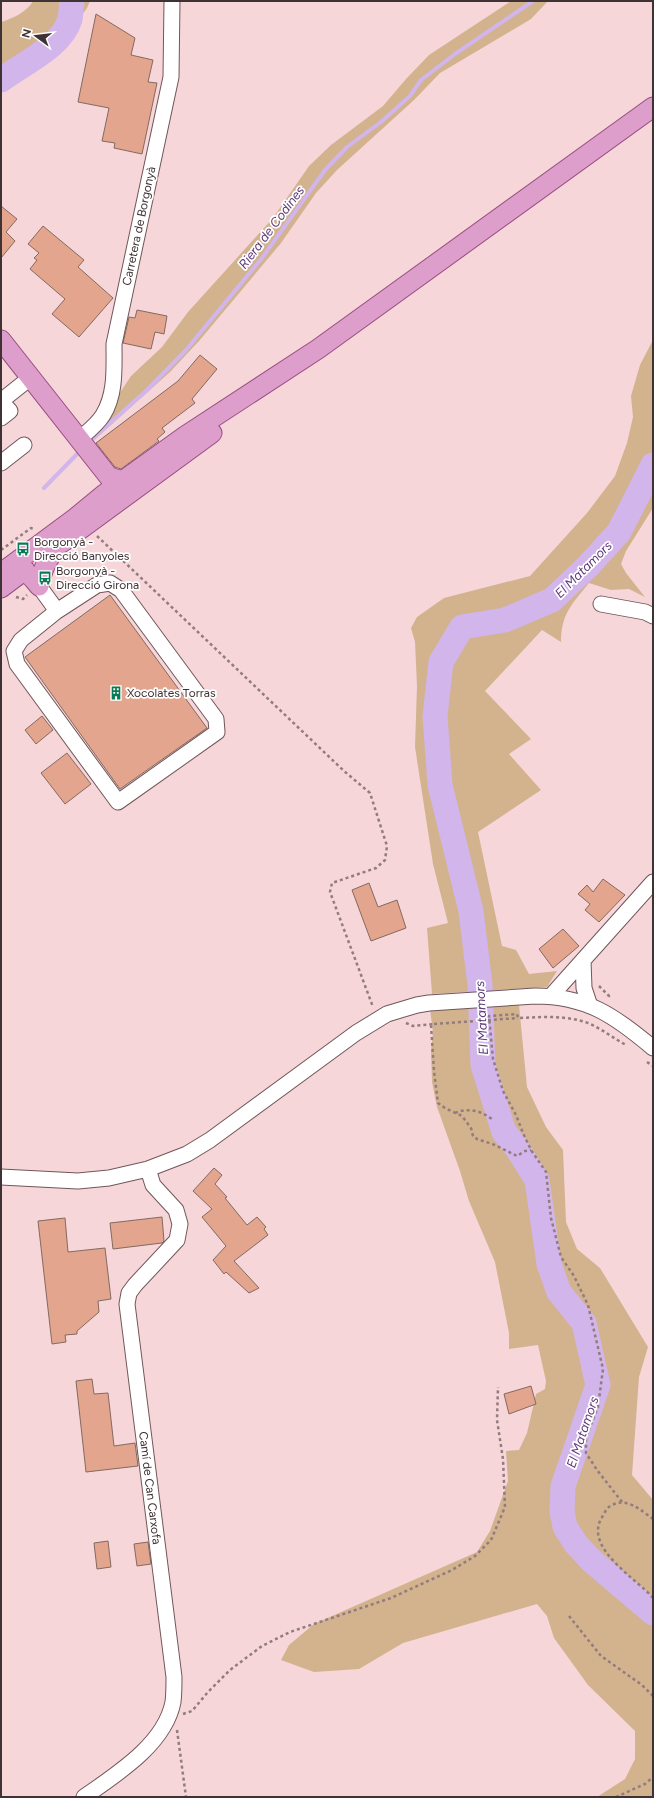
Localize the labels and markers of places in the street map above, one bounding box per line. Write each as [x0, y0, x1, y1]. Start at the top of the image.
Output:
place label: Borgonyà - Direcció Banyoles [34, 535, 130, 563]
bus stop icon: Borgonyà - Direcció Banyoles [15, 541, 31, 557]
place label: Borgonyà - Direcció Girona [56, 564, 139, 592]
bus stop icon: Borgonyà - Direcció Girona [37, 570, 53, 586]
building icon: Xocolates Torras [108, 685, 124, 701]
place label: Xocolates Torras [127, 686, 216, 700]

